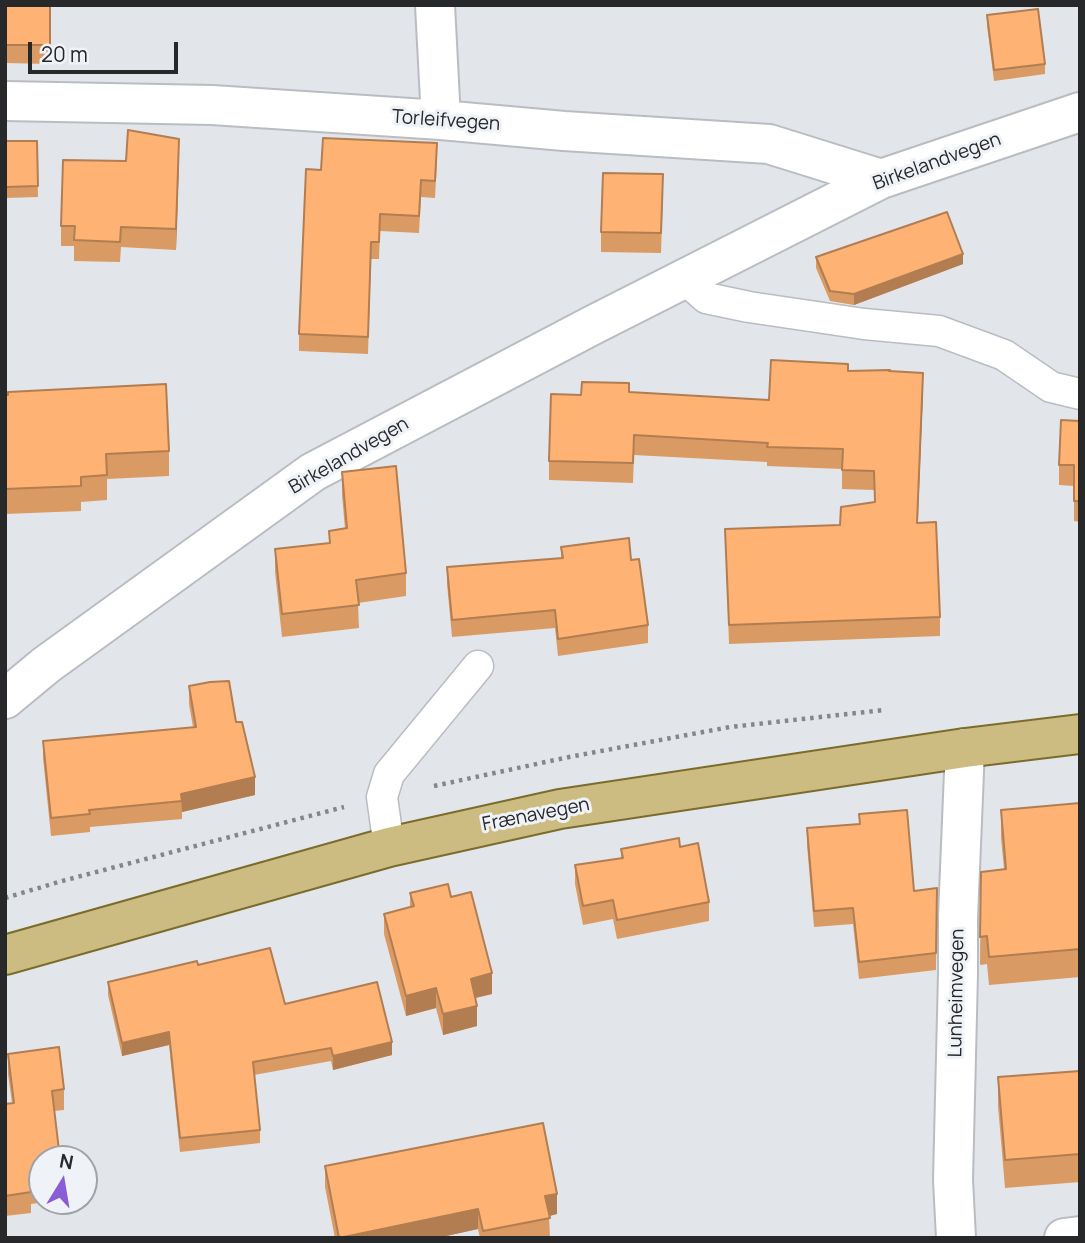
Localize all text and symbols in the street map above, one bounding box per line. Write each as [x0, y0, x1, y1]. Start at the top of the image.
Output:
scale bar [32, 28, 182, 72]
text: 20 m [41, 40, 88, 68]
street label: Torleifvegen [391, 106, 501, 136]
street label: Birkelandvegen [870, 128, 1004, 196]
street label: Birkelandvegen [285, 413, 413, 499]
street label: Frænavegen [480, 793, 592, 837]
street label: Lunheimvegen [944, 928, 970, 1058]
north arrow [28, 1145, 98, 1215]
text: N [57, 1147, 76, 1175]

